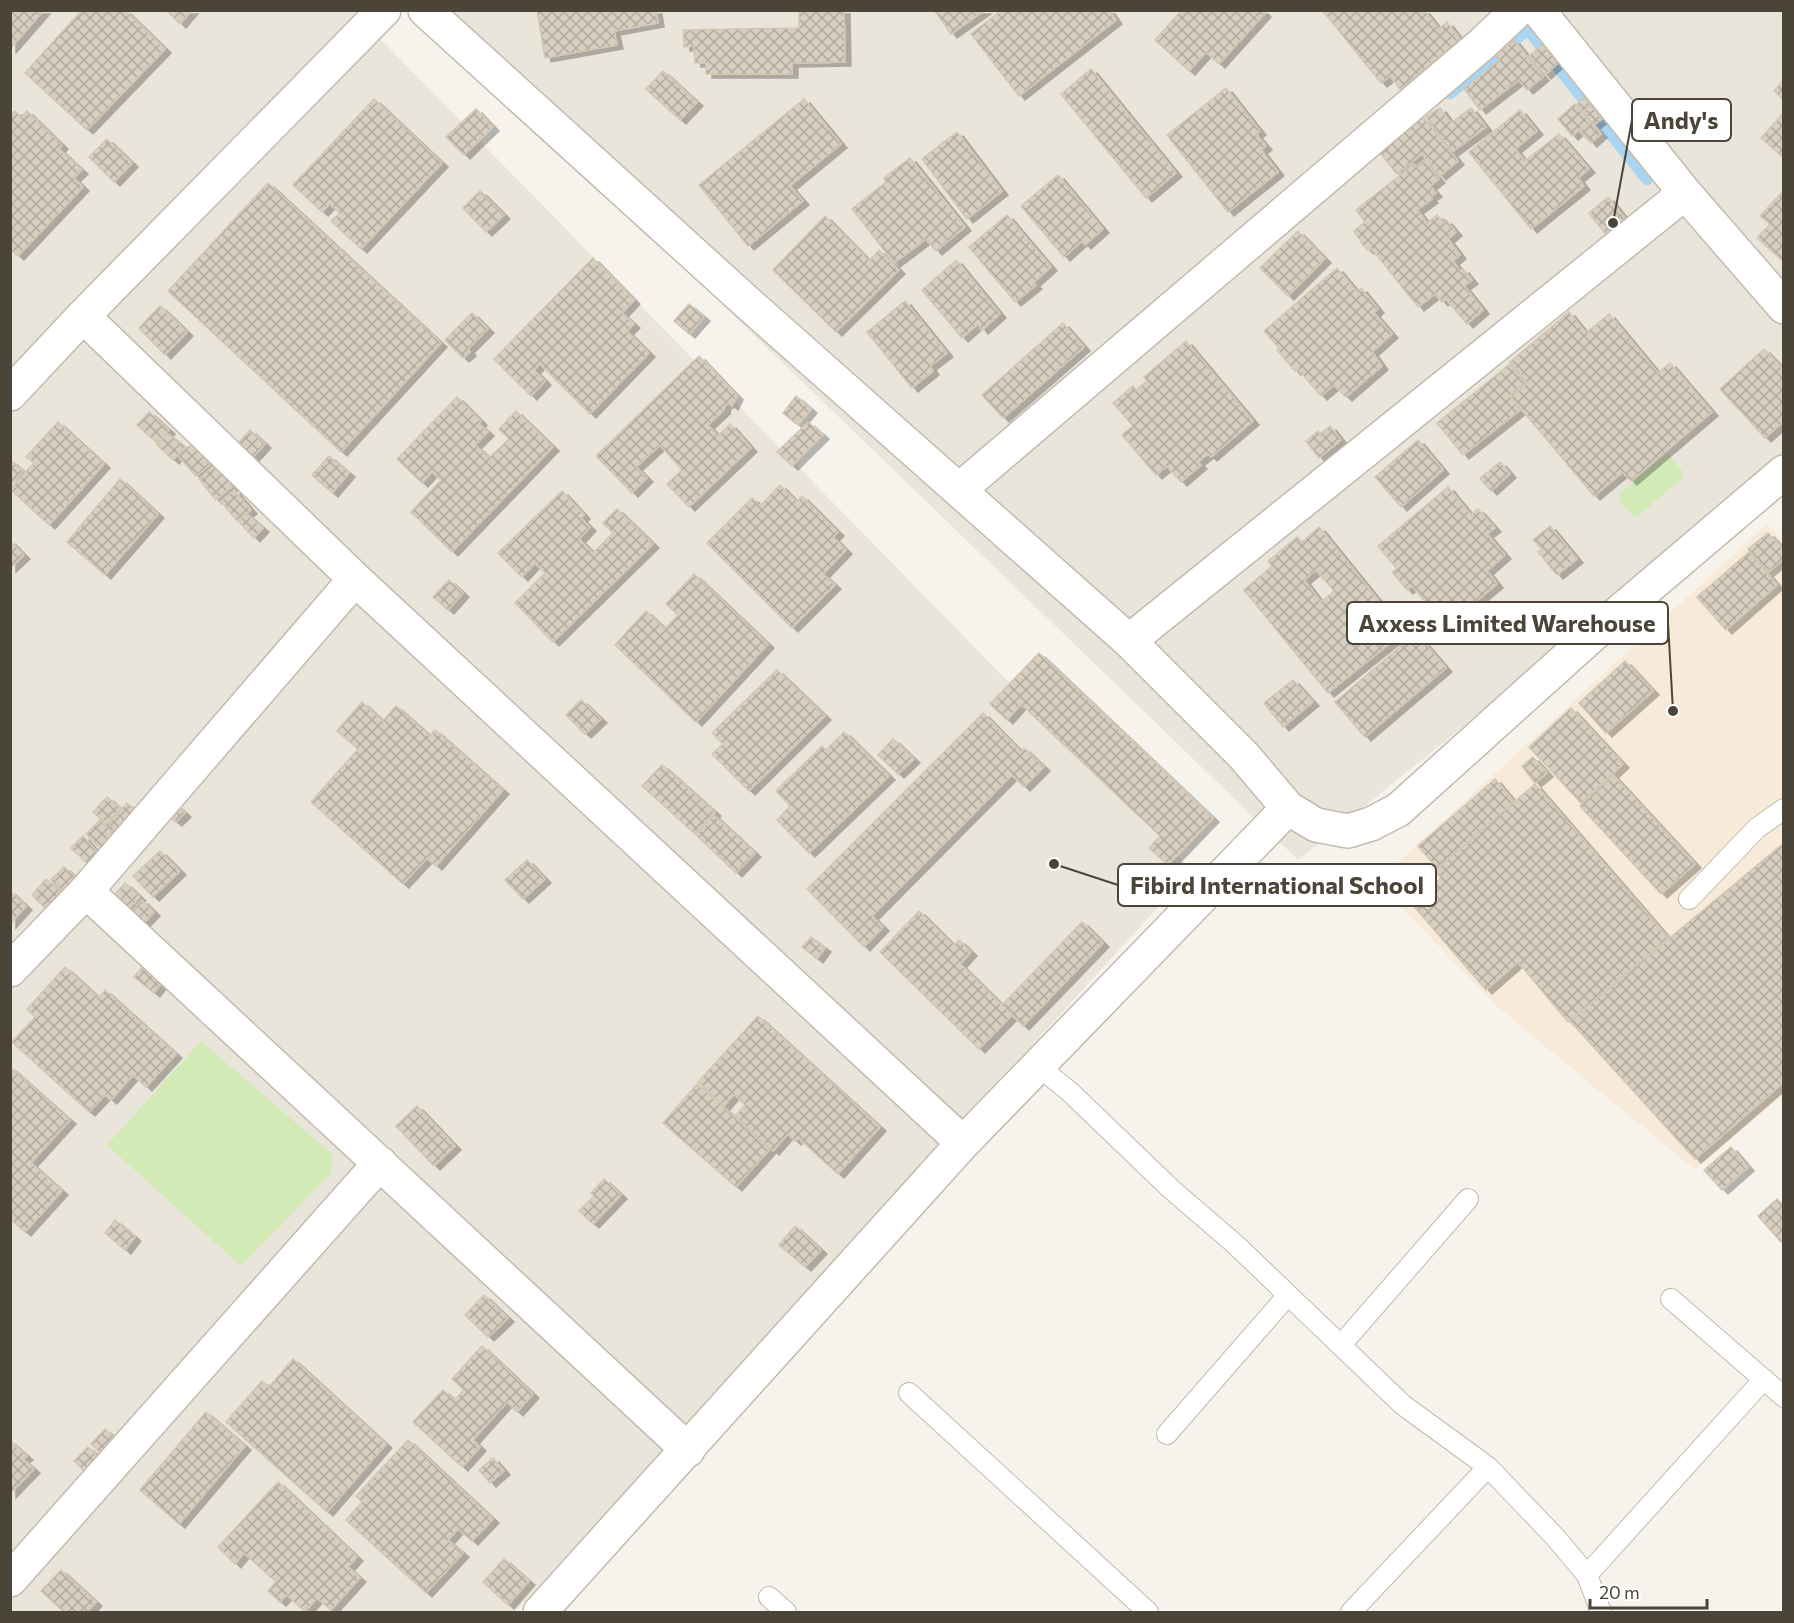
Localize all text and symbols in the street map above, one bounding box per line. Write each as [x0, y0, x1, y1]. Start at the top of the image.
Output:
callout: Andy's [1632, 99, 1731, 141]
text: Andy's [1644, 105, 1718, 134]
callout: Axxess Limited Warehouse [1347, 602, 1668, 644]
text: Axxess Limited Warehouse [1358, 608, 1656, 637]
callout: Fibird International School [1118, 864, 1436, 906]
text: Fibird International School [1130, 870, 1424, 899]
scale bar [1590, 1572, 1707, 1610]
text: 20 m [1599, 1581, 1640, 1603]

